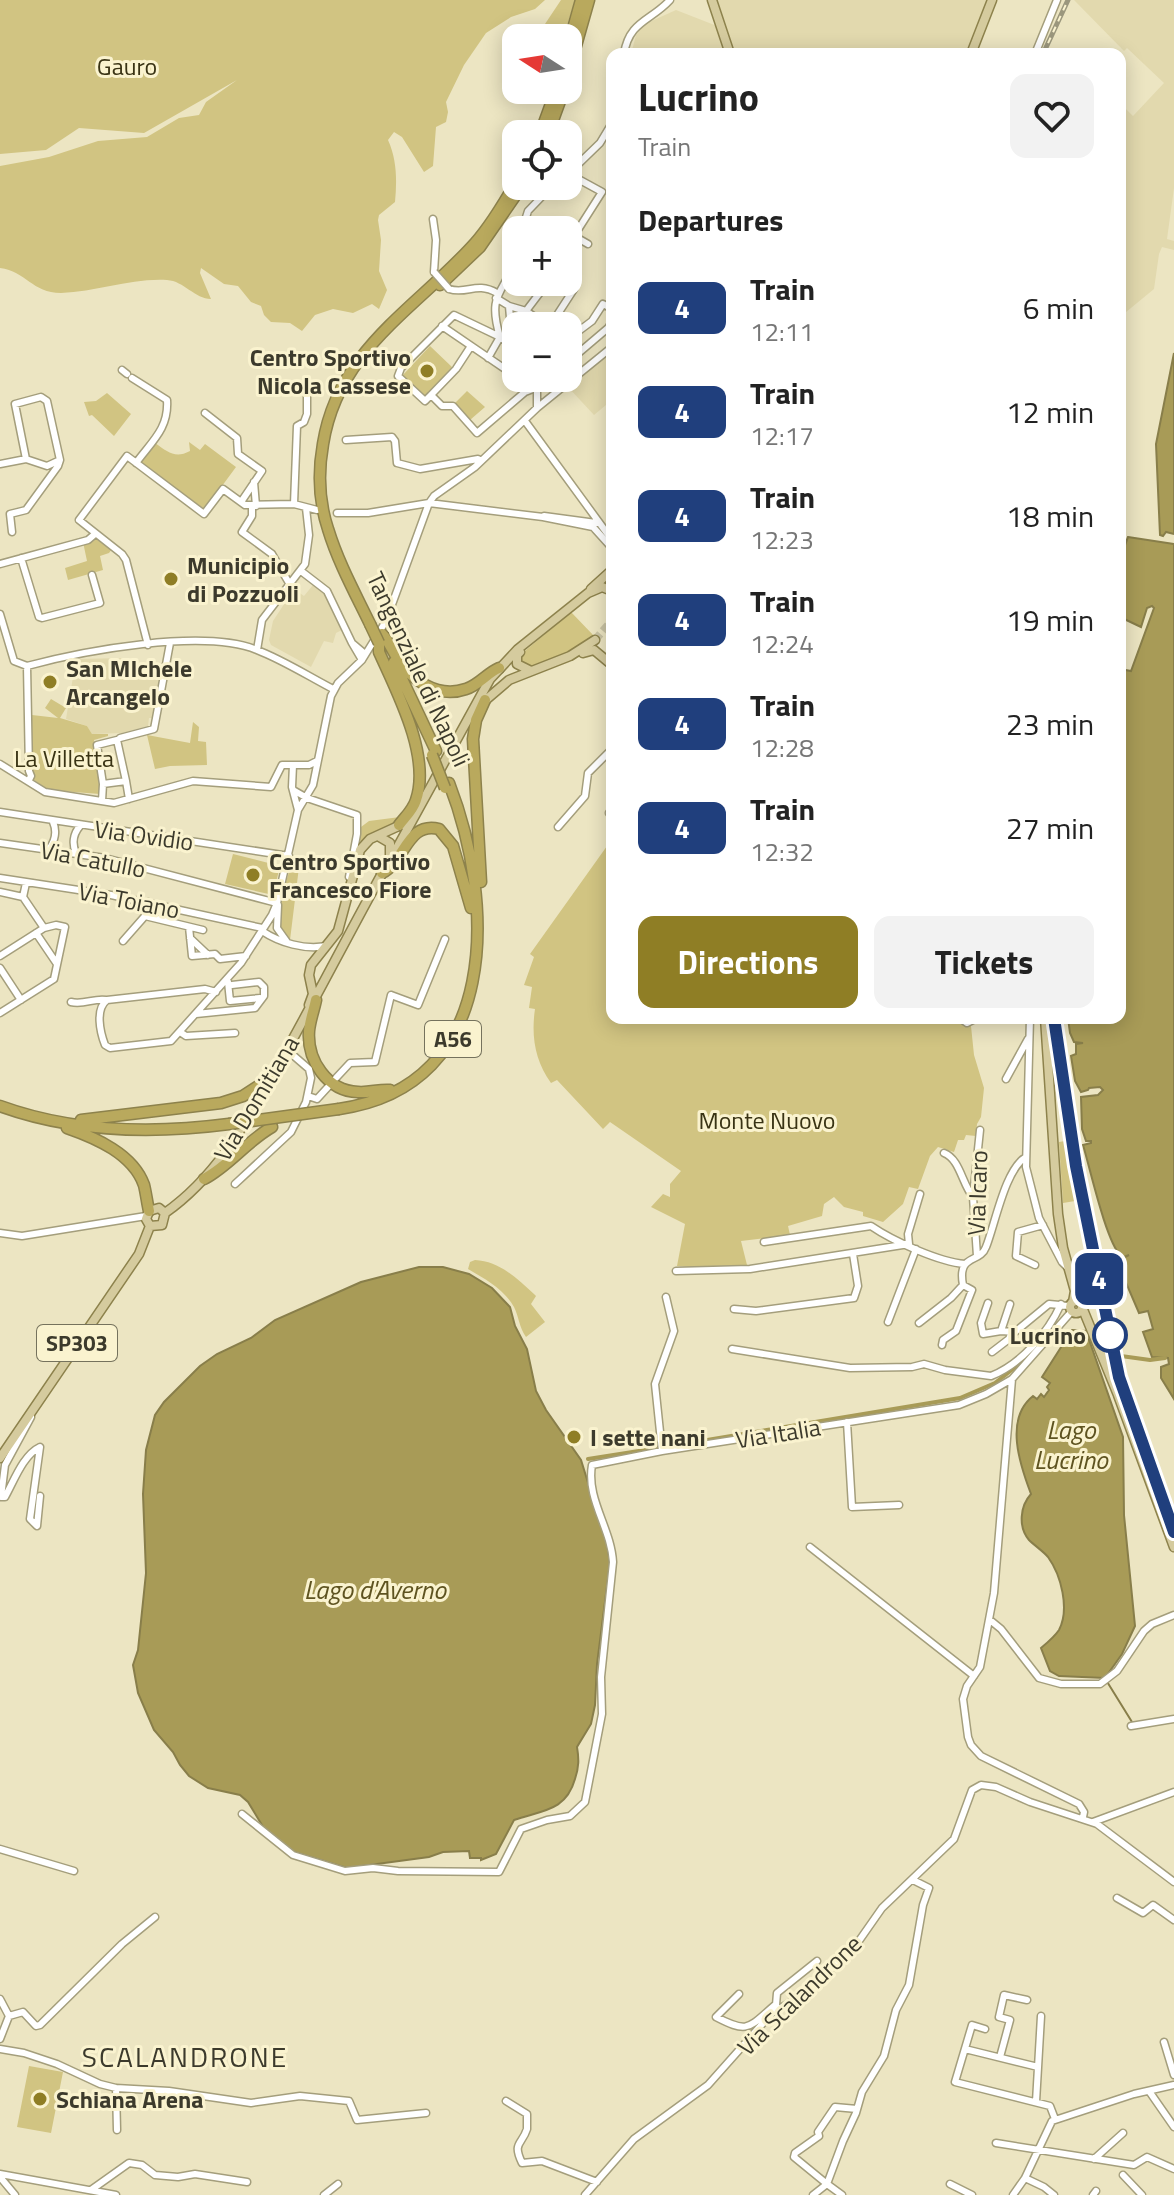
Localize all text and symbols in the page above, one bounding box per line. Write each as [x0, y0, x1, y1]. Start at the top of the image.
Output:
north arrow [502, 24, 582, 104]
map controls [502, 24, 582, 392]
park label: Gauro [97, 48, 157, 84]
text: Lucrino [638, 68, 759, 126]
button: heart [1010, 74, 1094, 158]
button: locate [502, 120, 582, 200]
text: Train [638, 127, 691, 166]
text: Departures [638, 197, 783, 243]
button: + [502, 216, 582, 296]
text: Train [750, 266, 815, 312]
text: 6 min [1023, 285, 1094, 331]
text: 4 [674, 286, 690, 329]
button: − [502, 312, 582, 392]
text: 12:11 [750, 312, 814, 351]
place label: Centro Sportivo Nicola Cassese [250, 339, 411, 403]
marker: Centro Sportivo Nicola Cassese [418, 362, 436, 380]
text: Train [750, 370, 815, 416]
text: 12 min [1006, 389, 1094, 435]
text: 4 [674, 390, 690, 433]
text: 12:17 [750, 416, 814, 455]
text: Train [750, 474, 815, 520]
text: 18 min [1006, 493, 1094, 539]
text: 4 [674, 494, 690, 537]
text: 12:23 [750, 520, 814, 559]
place label: Municipio di Pozzuoli [187, 547, 299, 611]
street label: Tangenziale di Napoli [358, 566, 480, 772]
marker: Municipio di Pozzuoli [162, 570, 180, 588]
text: Train [750, 578, 815, 624]
text: 19 min [1006, 597, 1094, 643]
text: 4 [674, 598, 690, 641]
text: 12:24 [750, 624, 814, 663]
place label: San MIchele Arcangelo [66, 650, 192, 714]
marker: San MIchele Arcangelo [41, 673, 59, 691]
text: Train [750, 682, 815, 728]
text: 23 min [1006, 701, 1094, 747]
text: 4 [674, 702, 690, 745]
text: 12:28 [750, 728, 814, 767]
park label: La Villetta [14, 740, 114, 776]
text: Train [750, 786, 815, 832]
text: 27 min [1006, 805, 1094, 851]
text: 4 [674, 806, 690, 849]
street label: Via Ovidio [92, 810, 196, 860]
street label: Via Catullo [37, 831, 149, 887]
text: 12:32 [750, 832, 814, 871]
place label: Centro Sportivo Francesco Fiore [269, 843, 432, 907]
marker: Centro Sportivo Francesco Fiore [244, 866, 262, 884]
street label: Via Toiano [75, 873, 183, 927]
button: Directions [638, 916, 858, 1008]
button: Tickets [874, 916, 1094, 1008]
road number: A56 [425, 1021, 481, 1057]
street label: Via Domitiana [204, 1028, 308, 1168]
park label: Monte Nuovo [699, 1102, 835, 1138]
street label: Via Icaro [958, 1150, 996, 1236]
line badge: 4 [1073, 1253, 1125, 1305]
text: 4 [1091, 1257, 1107, 1300]
place label: Lucrino [1010, 1317, 1086, 1353]
marker: Lucrino [1093, 1318, 1127, 1352]
road number: SP303 [37, 1325, 117, 1361]
street label: Via Italia [733, 1409, 823, 1457]
water label: Lago Lucrino [1034, 1410, 1109, 1479]
place label: I sette nani [590, 1419, 706, 1455]
marker: I sette nani [565, 1428, 583, 1446]
water label: Lago d'Averno [304, 1570, 447, 1609]
street label: Via Scalandrone [729, 1926, 869, 2064]
district label: SCALANDRONE [82, 2035, 288, 2078]
place label: Schiana Arena [56, 2081, 203, 2117]
marker: Schiana Arena [31, 2090, 49, 2108]

